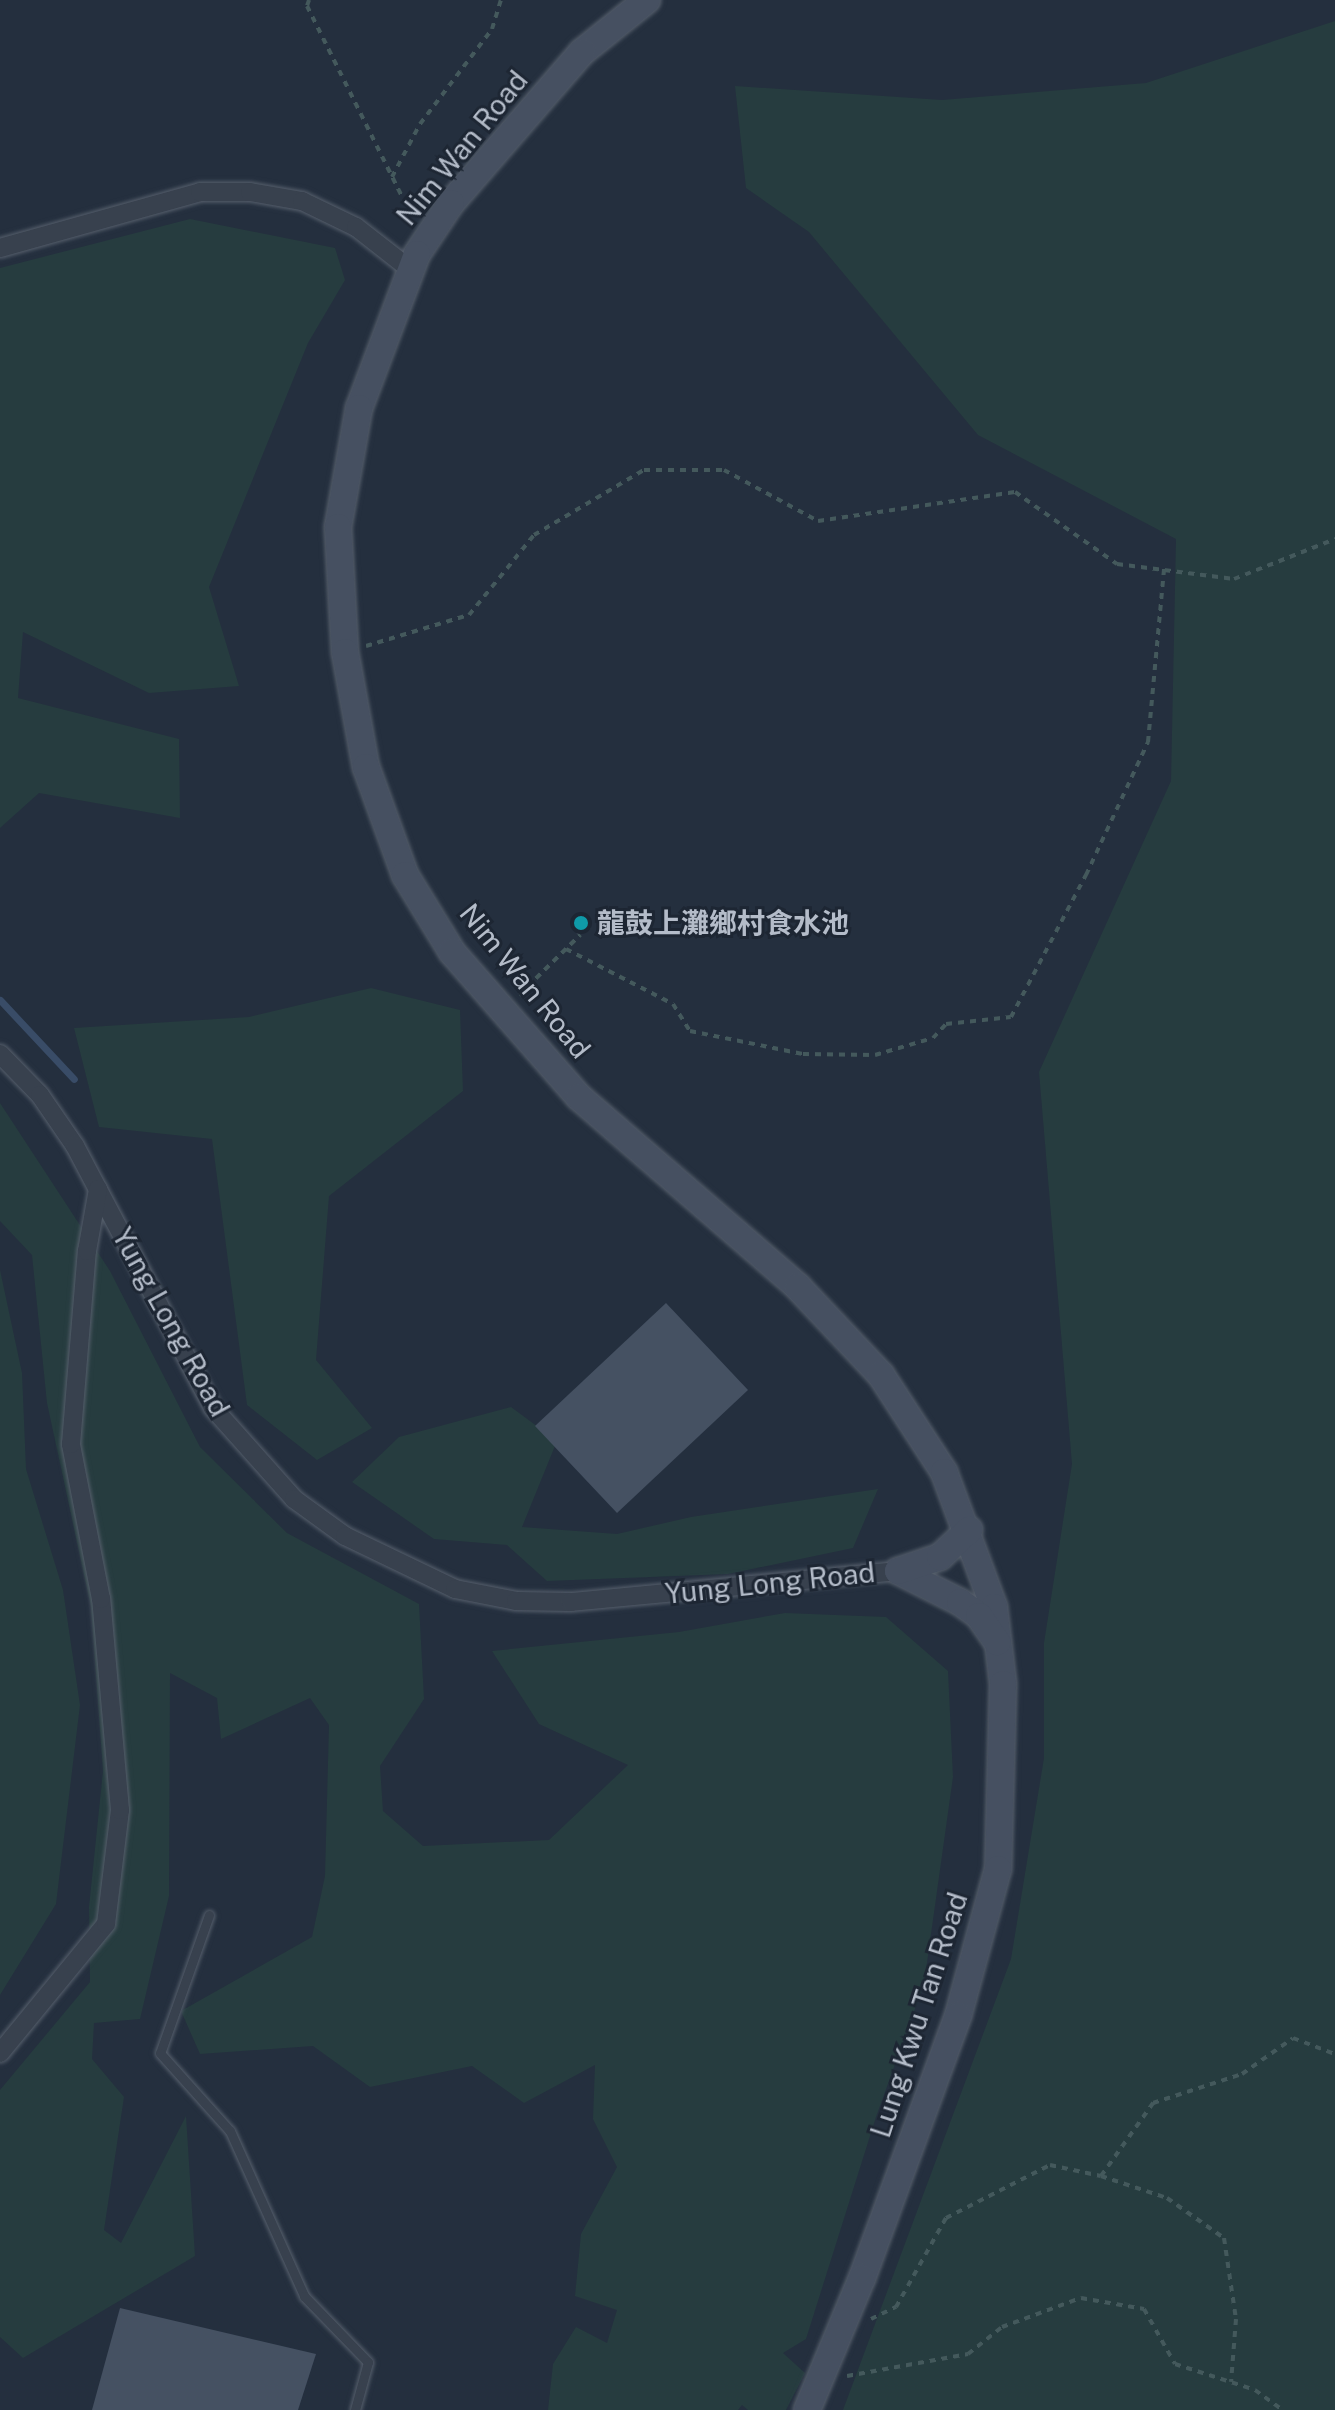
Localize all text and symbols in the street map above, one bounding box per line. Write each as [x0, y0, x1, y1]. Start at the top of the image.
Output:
street label: Nim Wan Road [389, 64, 535, 232]
street label: Nim Wan Road [452, 897, 598, 1065]
place label: 龍鼓上灘鄉村食水池 [597, 906, 849, 940]
marker: 龍鼓上灘鄉村食水池 [572, 914, 590, 932]
street label: Yung Long Road [105, 1222, 237, 1422]
street label: Yung Long Road [663, 1555, 877, 1611]
street label: Lung Kwu Tan Road [864, 1888, 974, 2142]

